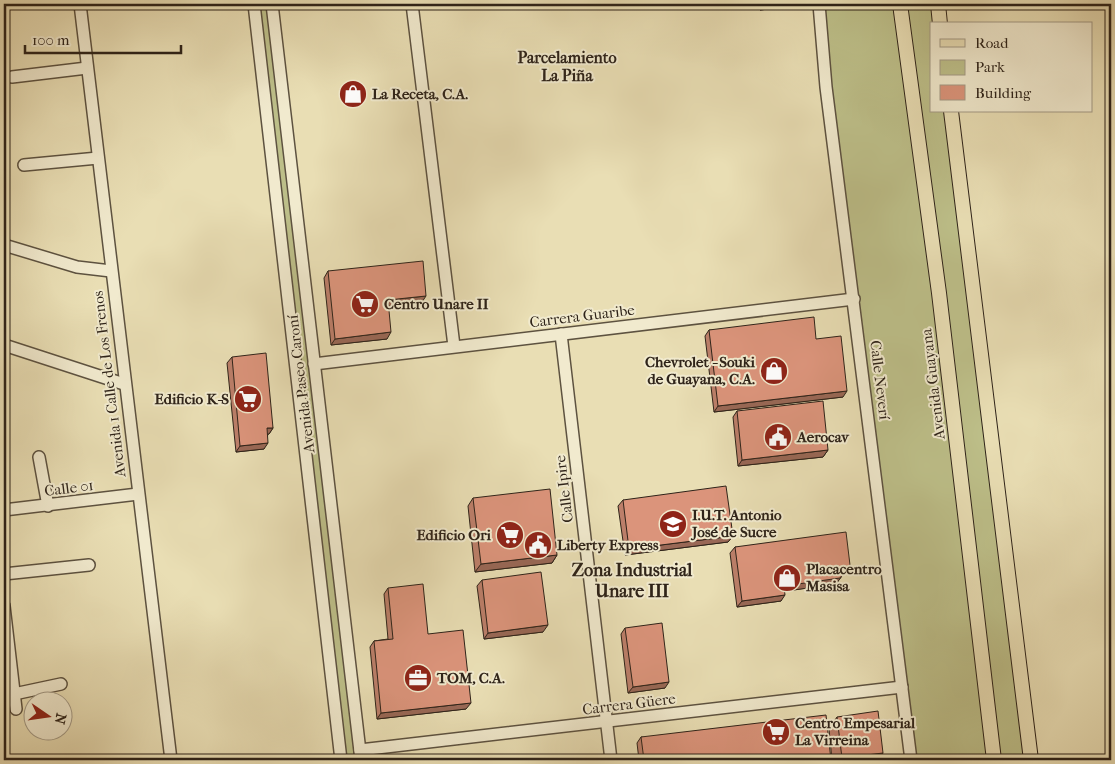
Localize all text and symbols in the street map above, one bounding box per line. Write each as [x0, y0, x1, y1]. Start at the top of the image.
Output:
scale bar [25, 22, 181, 54]
legend [930, 22, 1092, 112]
text: 100 m [32, 31, 70, 49]
text: Road [975, 34, 1009, 52]
district label: Parcelamiento La Piña [517, 48, 617, 85]
text: Park [975, 58, 1005, 76]
shop icon: La Receta, C.A. [338, 79, 368, 109]
text: Building [975, 84, 1032, 102]
place label: La Receta, C.A. [372, 85, 468, 103]
street label: Avenida 1 Calle de Los Frenos [89, 289, 129, 479]
supermarket icon: Centro Unare II [350, 289, 380, 319]
place label: Centro Unare II [384, 295, 489, 313]
street label: Carrera Guaribe [528, 301, 636, 331]
street label: Avenida Paseo Caroní [284, 313, 319, 455]
street label: Avenida Guayana [917, 326, 949, 441]
street label: Calle Neverí [866, 339, 894, 421]
place label: Chevrolet - Souki de Guayana, C.A. [645, 353, 756, 388]
shop icon: Chevrolet - Souki de Guayana, C.A. [759, 356, 789, 386]
supermarket icon: Edificio K-S [233, 384, 263, 414]
place label: Edificio K-S [155, 390, 229, 408]
public building icon: Aerocav [763, 422, 793, 452]
place label: Aerocav [796, 428, 850, 446]
street label: Calle Ipire [551, 454, 577, 524]
street label: Calle 01 [43, 476, 95, 500]
place label: I.U.T. Antonio José de Sucre [690, 506, 782, 541]
school or university icon: I.U.T. Antonio José de Sucre [658, 509, 688, 539]
supermarket icon: Edificio Ori [495, 520, 525, 550]
place label: Edificio Ori [416, 526, 492, 544]
public building icon: Liberty Express [523, 530, 553, 560]
place label: Liberty Express [557, 536, 659, 554]
district label: Zona Industrial Unare III [572, 560, 693, 602]
place label: Placacentro Masisa [805, 560, 882, 595]
shop icon: Placacentro Masisa [772, 563, 802, 593]
office icon: TOM, C.A. [403, 663, 433, 693]
place label: TOM, C.A. [436, 669, 505, 687]
street label: Carrera Güere [581, 689, 677, 719]
north arrow [22, 692, 72, 742]
text: N [51, 712, 70, 726]
place label: Centro Empesarial La Virreina [795, 714, 916, 749]
supermarket icon: Centro Empesarial La Virreina [761, 717, 791, 747]

